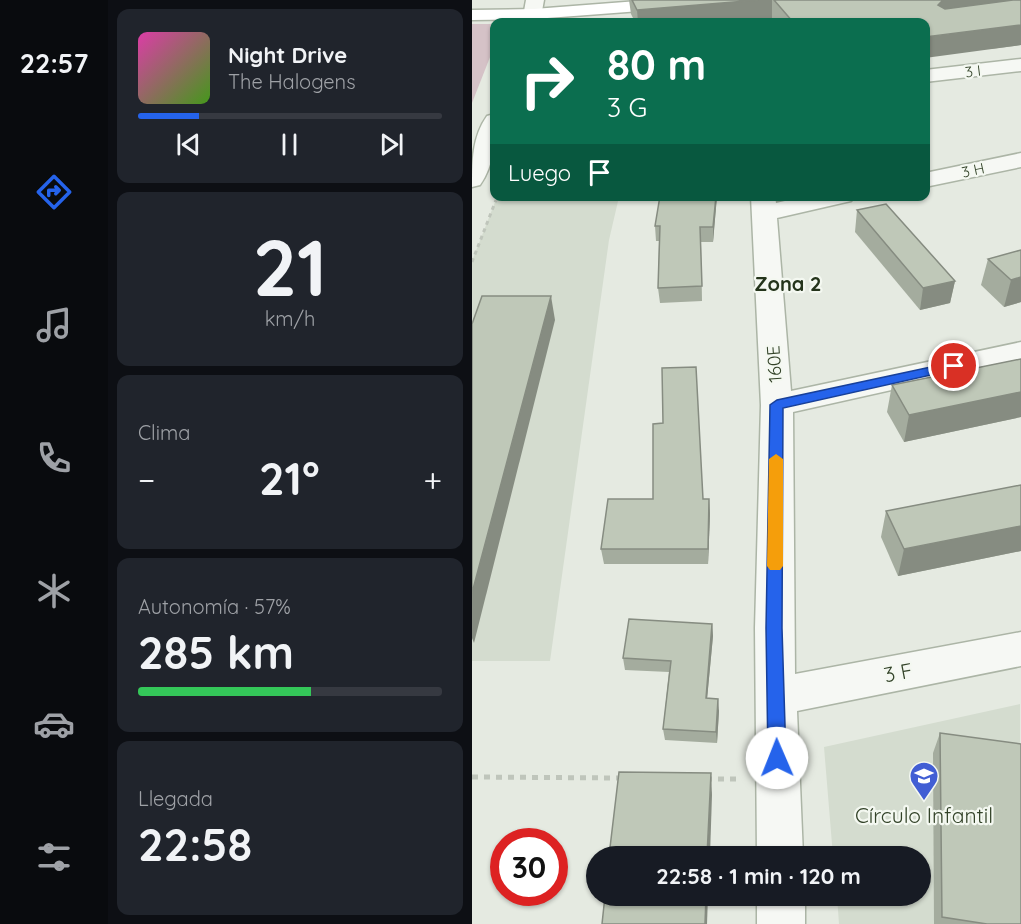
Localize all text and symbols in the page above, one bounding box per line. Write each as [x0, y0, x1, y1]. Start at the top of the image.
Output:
text: 80 m [607, 38, 706, 91]
text: Night Drive [228, 41, 347, 69]
icon: right [508, 42, 586, 120]
text: 22:57 [20, 46, 88, 80]
street label: 3 I [964, 61, 982, 81]
text: The Halogens [228, 69, 356, 94]
text: 3 G [607, 90, 647, 124]
icon: previous [172, 128, 205, 161]
icon: pause [273, 128, 306, 161]
icon: next [375, 128, 408, 161]
icon: arrive [583, 156, 616, 189]
street label: 3 H [960, 158, 986, 182]
text: Luego [508, 159, 571, 187]
icon: directions [33, 171, 75, 213]
text: 21 [253, 218, 327, 316]
district label: Zona 2 [755, 271, 821, 296]
icon: music [33, 304, 75, 346]
text: km/h [265, 306, 315, 331]
pin [928, 340, 979, 391]
street label: 160E [761, 345, 787, 383]
icon: arrive [937, 349, 970, 382]
text: Clima [138, 420, 190, 445]
icon: phone [33, 437, 75, 479]
text: 21° [259, 450, 320, 506]
text: − [138, 459, 155, 500]
text: + [423, 459, 442, 500]
icon: climate [33, 570, 75, 612]
text: Autonomía · 57% [138, 594, 291, 619]
text: 285 km [138, 624, 294, 680]
street label: 3 F [881, 657, 915, 687]
icon: car [33, 703, 75, 745]
position arrow [745, 726, 809, 790]
school or university icon: Círculo Infantil [908, 760, 940, 802]
text: Llegada [138, 786, 213, 811]
place label: Círculo Infantil [855, 802, 993, 828]
text: 22:58 [138, 816, 252, 872]
speed limit sign: 30 [490, 828, 568, 906]
icon: filters [33, 836, 75, 878]
text: 22:58 · 1 min · 120 m [656, 862, 861, 890]

